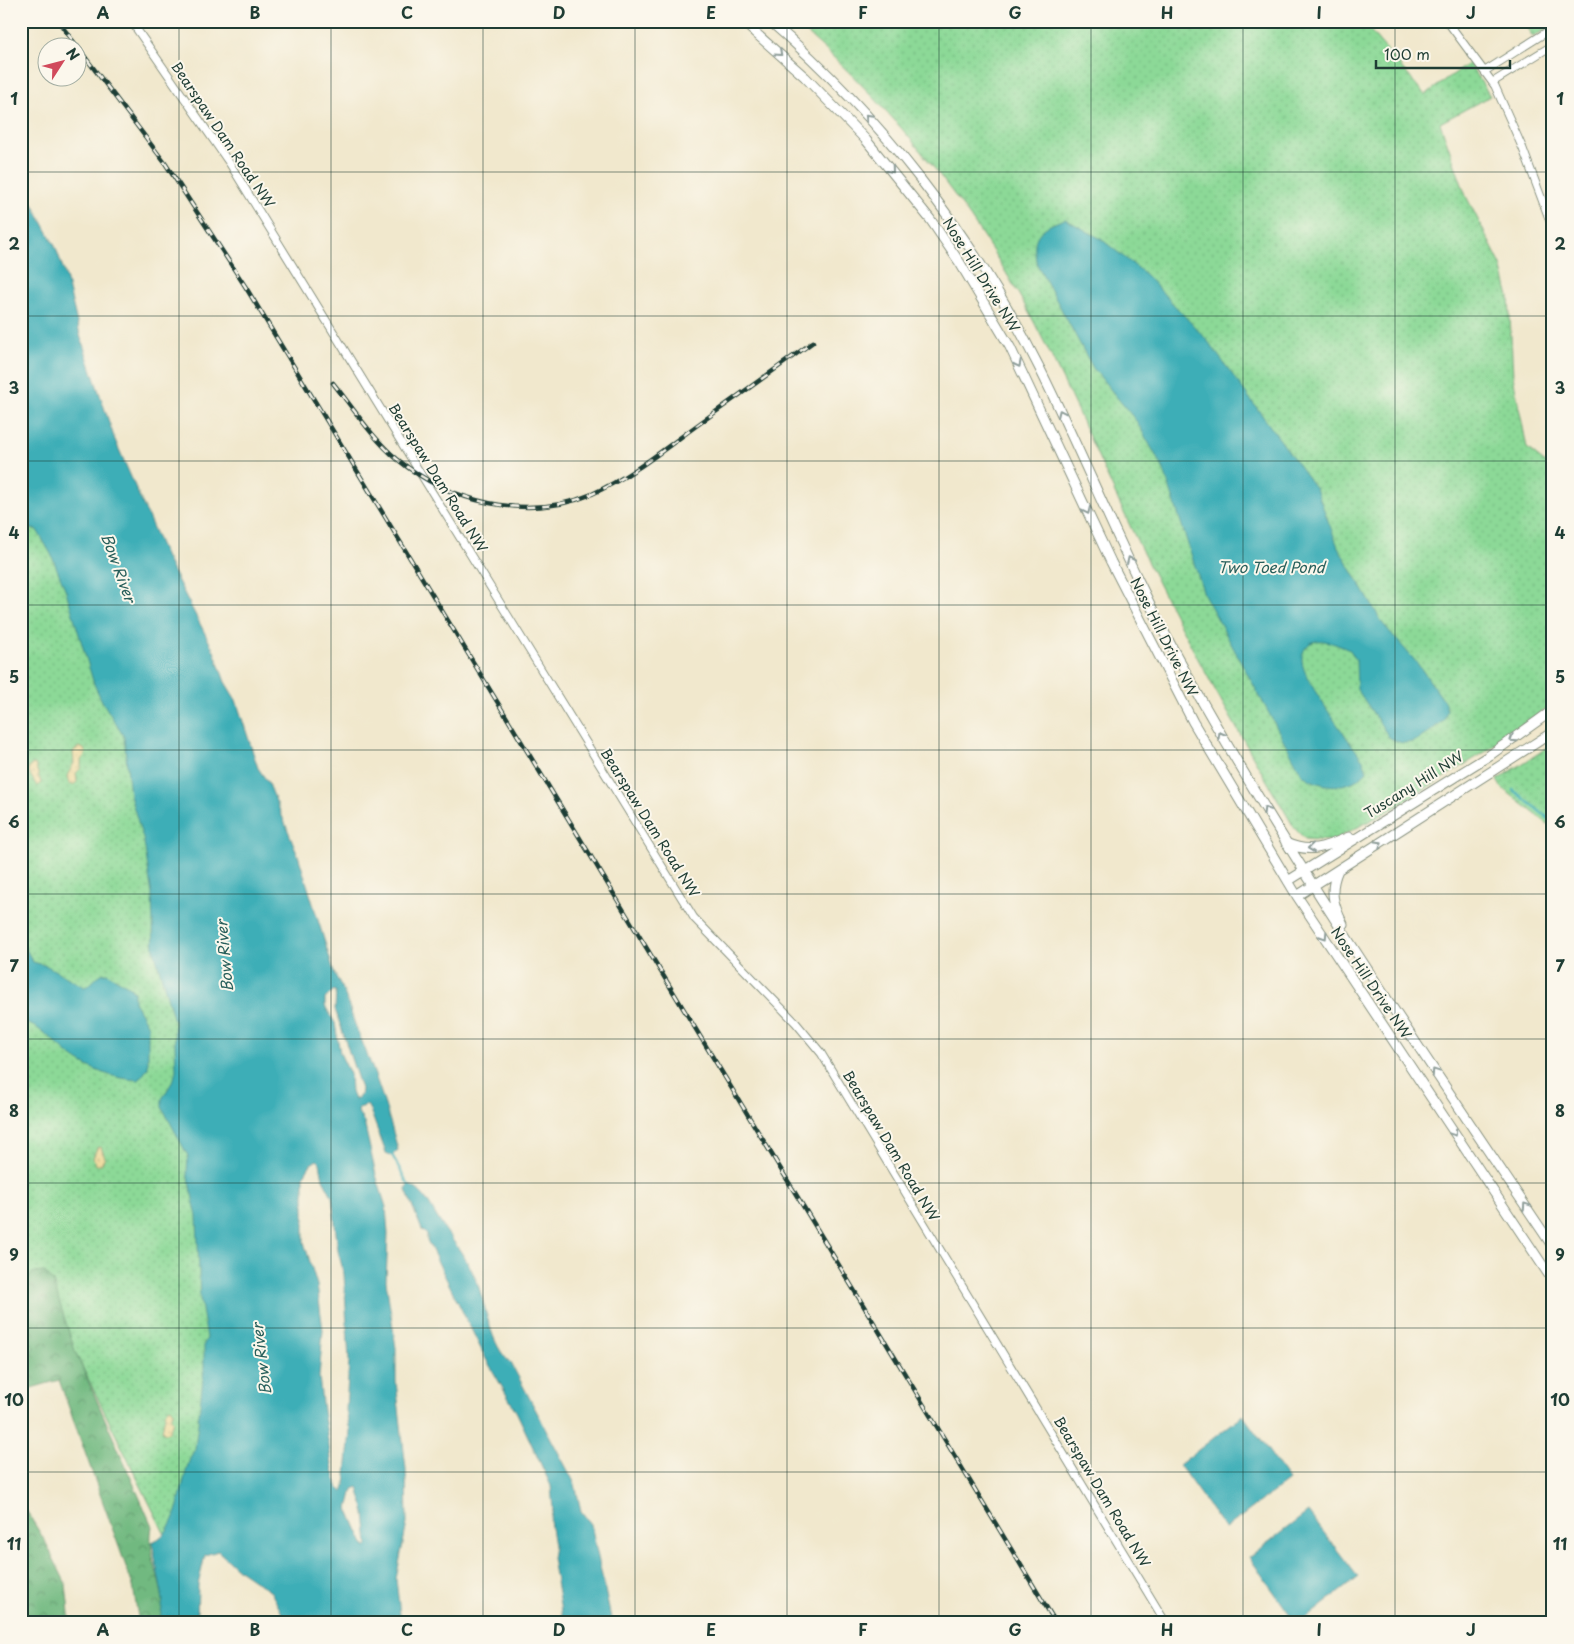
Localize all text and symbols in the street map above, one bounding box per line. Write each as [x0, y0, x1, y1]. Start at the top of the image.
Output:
text: A [97, 0, 110, 24]
text: B [250, 0, 261, 24]
text: C [401, 0, 413, 24]
text: D [553, 0, 565, 24]
text: E [706, 0, 716, 24]
text: F [858, 0, 868, 24]
text: G [1008, 0, 1022, 24]
text: H [1161, 0, 1173, 24]
text: I [1316, 0, 1322, 24]
text: J [1466, 0, 1476, 24]
north arrow [38, 38, 88, 88]
scale bar [1376, 38, 1510, 70]
text: 100 m [1384, 42, 1430, 65]
text: N [61, 43, 85, 65]
one-way arrow [773, 47, 782, 56]
street label: Bearspaw Dam Road NW [166, 57, 280, 212]
text: 1 [10, 86, 18, 110]
text: 1 [1556, 86, 1564, 110]
one-way arrow [865, 113, 874, 122]
one-way arrow [886, 164, 894, 173]
street label: Nose Hill Drive NW [938, 213, 1025, 336]
text: 2 [8, 231, 20, 255]
text: 2 [1554, 231, 1566, 255]
one-way arrow [1012, 359, 1022, 368]
text: 3 [9, 375, 19, 399]
text: 3 [1555, 375, 1565, 399]
street label: Bearspaw Dam Road NW [384, 399, 493, 556]
one-way arrow [1057, 409, 1067, 418]
one-way arrow [1081, 506, 1092, 515]
text: 4 [9, 520, 20, 544]
text: 4 [1555, 520, 1566, 544]
water label: Bow River [96, 530, 143, 607]
water label: Two Toed Pond [1218, 555, 1327, 578]
one-way arrow [1125, 556, 1136, 565]
street label: Nose Hill Drive NW [1125, 573, 1204, 700]
text: 5 [9, 664, 19, 688]
text: 5 [1555, 664, 1565, 688]
one-way arrow [1218, 731, 1228, 740]
one-way arrow [1510, 733, 1519, 742]
street label: Bearspaw Dam Road NW [596, 744, 705, 901]
street label: Tuscany Hill NW [1360, 746, 1468, 824]
one-way arrow [1262, 806, 1272, 815]
text: 6 [8, 809, 20, 833]
text: 6 [1554, 809, 1566, 833]
one-way arrow [1374, 841, 1383, 851]
one-way arrow [1306, 842, 1314, 853]
water label: Bow River [209, 917, 238, 993]
street label: Nose Hill Drive NW [1326, 922, 1417, 1043]
one-way arrow [1318, 930, 1327, 940]
text: 7 [9, 953, 19, 977]
text: 7 [1555, 953, 1565, 977]
street label: Bearspaw Dam Road NW [838, 1066, 945, 1225]
one-way arrow [1431, 1068, 1441, 1077]
text: 8 [9, 1098, 19, 1122]
text: 8 [1555, 1098, 1565, 1122]
one-way arrow [1448, 1127, 1457, 1136]
one-way arrow [1522, 1202, 1532, 1211]
text: 9 [9, 1242, 19, 1266]
text: 9 [1555, 1242, 1565, 1266]
water label: Bow River [244, 1320, 276, 1396]
text: 10 [4, 1387, 24, 1411]
text: 10 [1550, 1387, 1570, 1411]
street label: Bearspaw Dam Road NW [1049, 1412, 1156, 1571]
text: 11 [7, 1531, 21, 1555]
text: 11 [1553, 1531, 1567, 1555]
text: A [97, 1617, 110, 1641]
text: B [250, 1617, 261, 1641]
text: C [401, 1617, 413, 1641]
text: D [553, 1617, 565, 1641]
text: E [706, 1617, 716, 1641]
text: F [858, 1617, 868, 1641]
text: G [1008, 1617, 1022, 1641]
text: H [1161, 1617, 1173, 1641]
text: I [1316, 1617, 1322, 1641]
text: J [1466, 1617, 1476, 1641]

